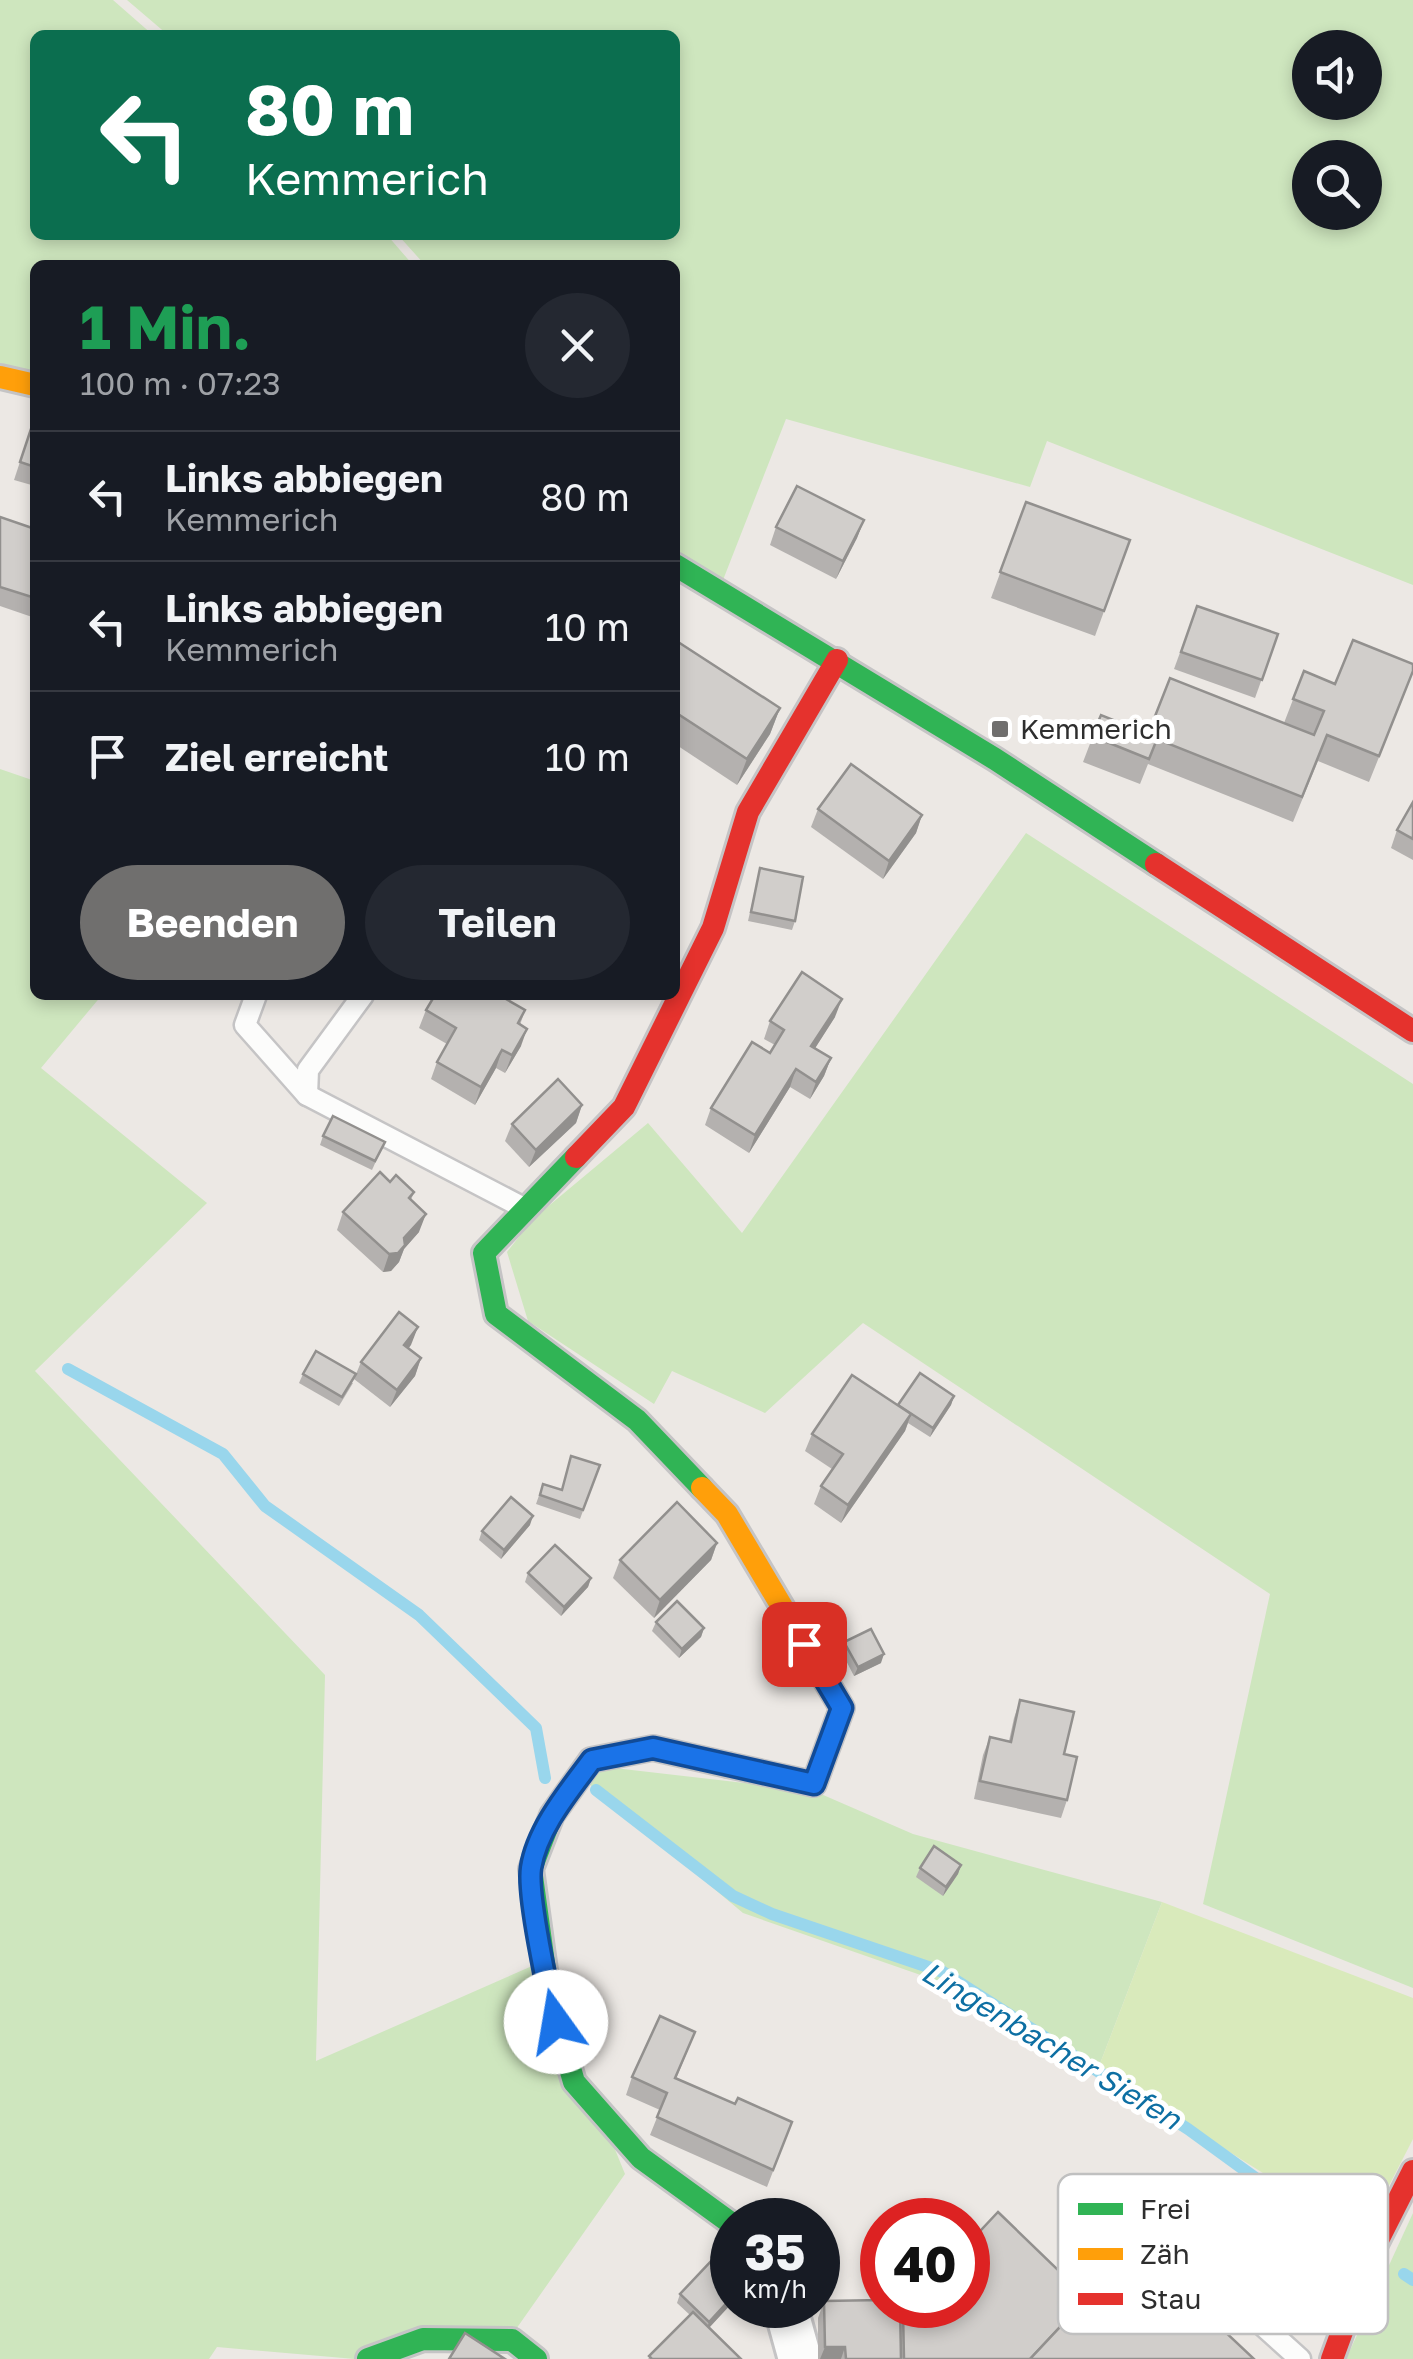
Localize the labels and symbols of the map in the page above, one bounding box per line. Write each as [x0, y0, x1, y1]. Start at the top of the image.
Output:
place label: Kemmerich [1020, 712, 1172, 745]
marker: Kemmerich [989, 718, 1011, 740]
pin [762, 1602, 847, 1687]
water label: Lingenbacher Siefen [916, 1954, 1189, 2137]
position arrow [504, 1970, 608, 2074]
legend [1058, 2174, 1388, 2334]
text: Frei [1140, 2192, 1191, 2225]
speed limit sign: 40 [860, 2198, 990, 2328]
text: Zäh [1140, 2237, 1190, 2270]
text: Stau [1140, 2282, 1201, 2315]

